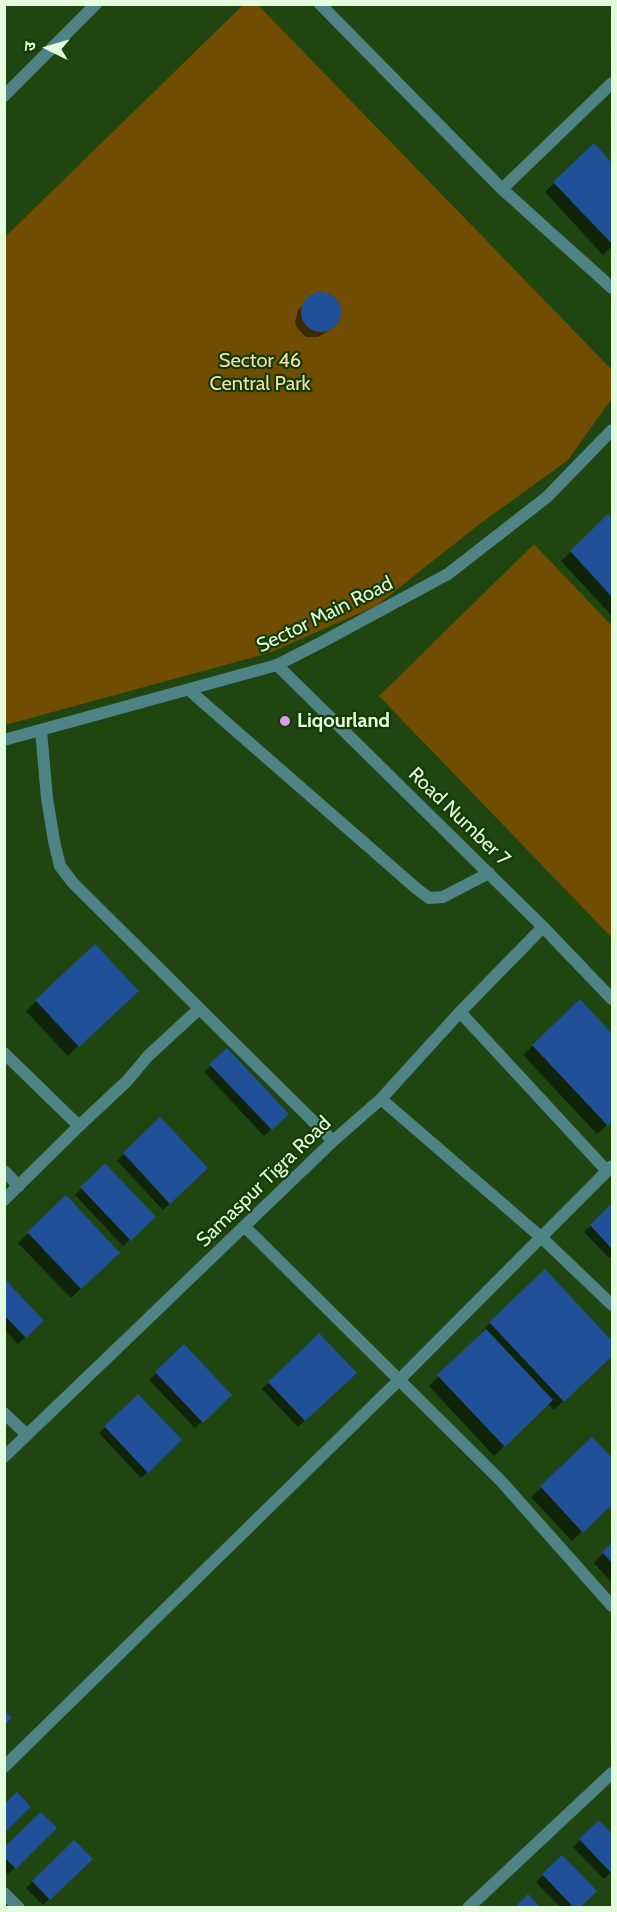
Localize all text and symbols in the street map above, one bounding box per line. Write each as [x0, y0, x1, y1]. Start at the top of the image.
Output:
north arrow [18, 18, 78, 78]
text: उ [20, 41, 39, 52]
park label: Sector 46 Central Park [209, 349, 311, 396]
street label: Sector Main Road [253, 572, 397, 658]
place label: Liqourland [297, 709, 390, 733]
marker: Liqourland [278, 714, 292, 728]
street label: Road Number 7 [403, 763, 515, 871]
street label: Samaspur Tigra Road [192, 1112, 336, 1252]

